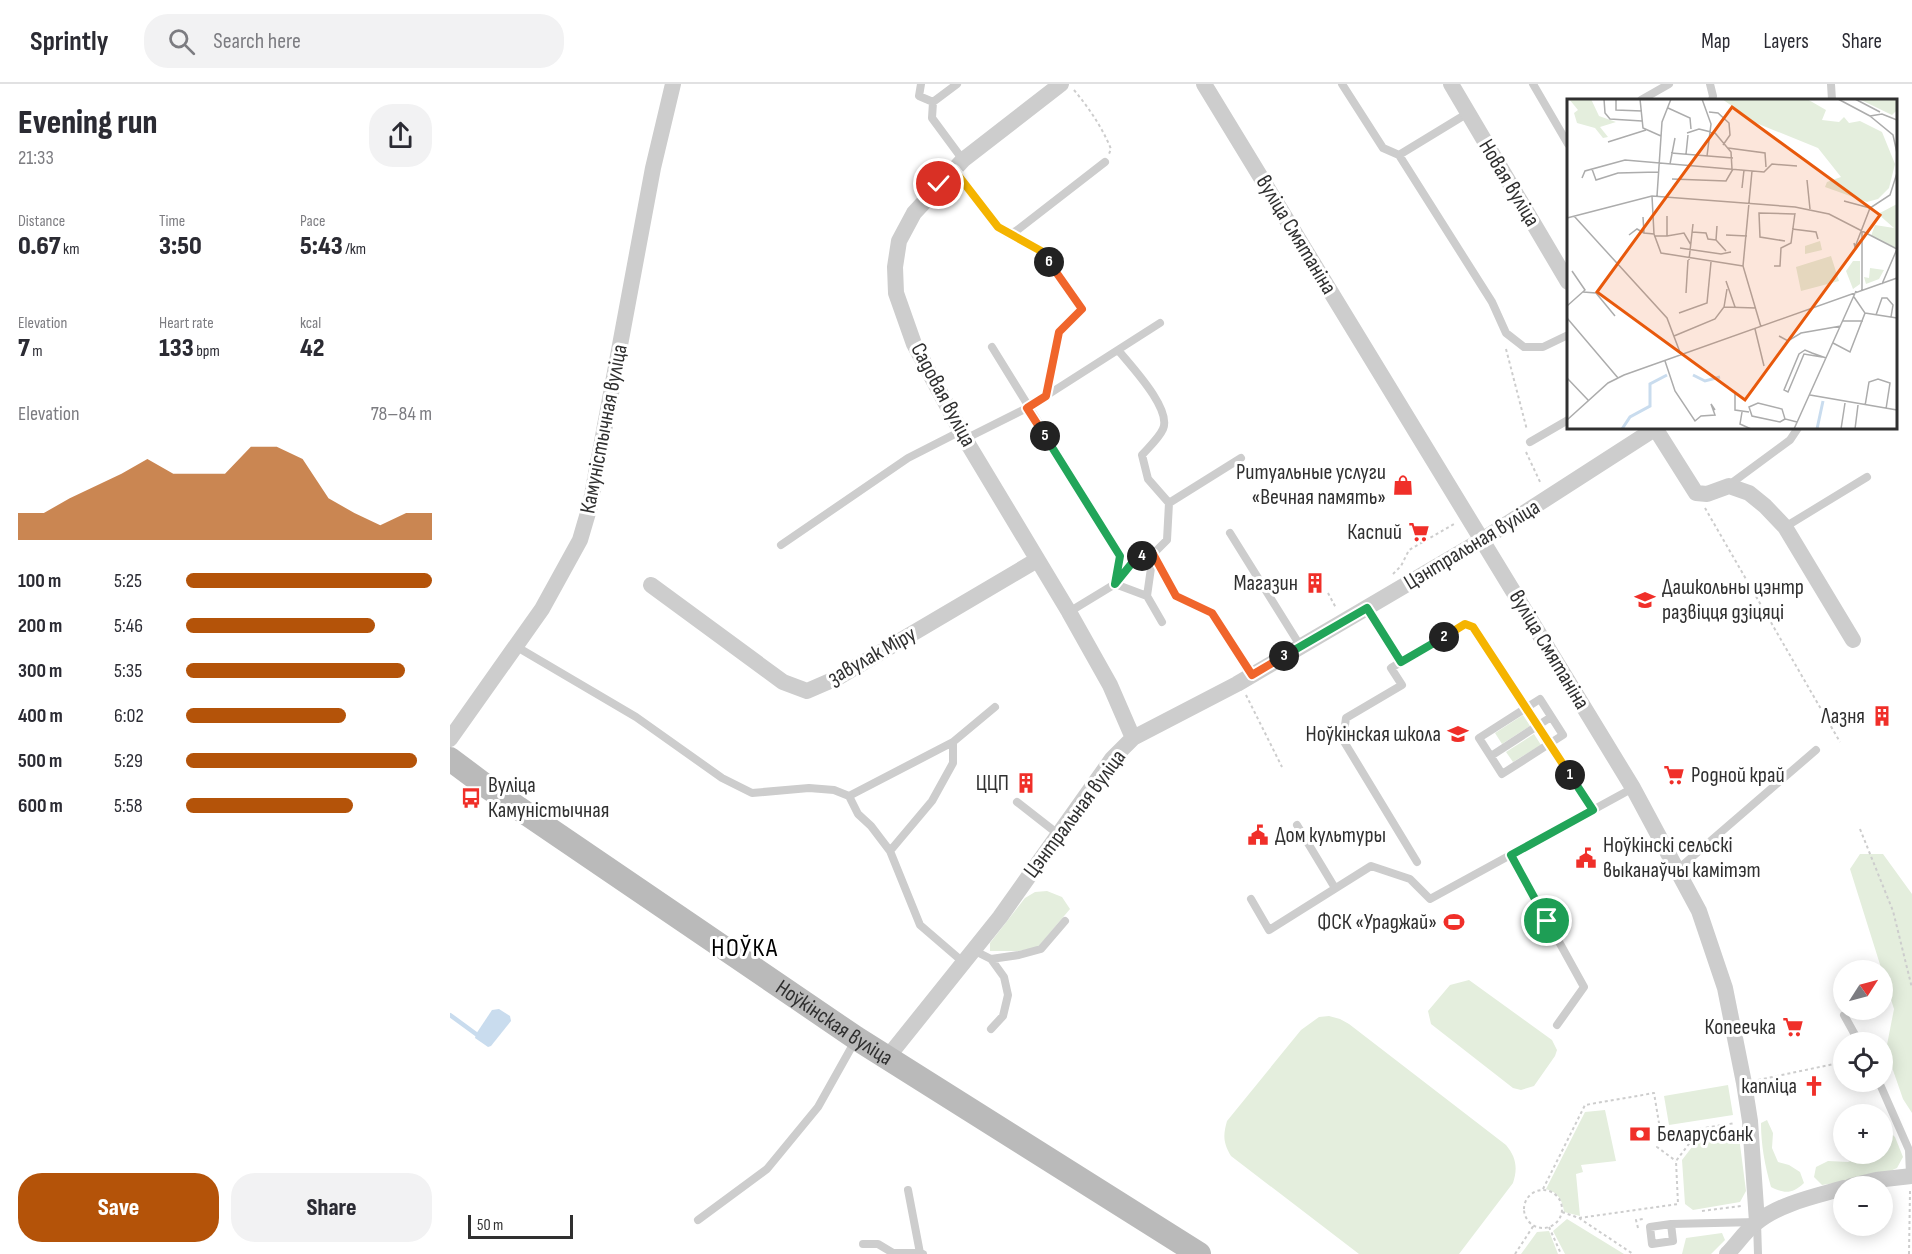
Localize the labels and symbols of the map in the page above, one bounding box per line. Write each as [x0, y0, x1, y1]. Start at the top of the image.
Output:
inset map [1567, 99, 1897, 429]
street label: Новая вуліца [1472, 134, 1546, 232]
pin [913, 158, 964, 209]
street label: вуліца Смятаніна [1250, 171, 1342, 299]
pin: 6 [1034, 247, 1064, 277]
street label: Садовая вуліца [904, 338, 982, 452]
street label: Камуністычная вуліца [574, 342, 634, 516]
pin: 5 [1030, 421, 1060, 451]
place label: Ритуальные услуги «Вечная память» [1236, 459, 1386, 511]
shop icon: Ритуальные услуги «Вечная память» [1391, 473, 1415, 497]
street label: Цэнтральная вуліца [1399, 494, 1545, 596]
place label: Каспий [1347, 519, 1402, 546]
supermarket icon: Каспий [1407, 520, 1431, 544]
pin: 4 [1127, 541, 1157, 571]
place label: Магазин [1234, 570, 1298, 597]
building icon: Магазин [1303, 571, 1327, 595]
place label: Дашкольны цэнтр развіцця дзіцяці [1662, 574, 1804, 626]
street label: вуліца Смятаніна [1503, 586, 1595, 714]
school or university icon: Дашкольны цэнтр развіцця дзіцяці [1633, 588, 1657, 612]
street label: завулак Міру [823, 620, 921, 691]
pin: 2 [1429, 622, 1459, 652]
pin: 3 [1269, 641, 1299, 671]
place label: Лазня [1820, 703, 1865, 730]
building icon: Лазня [1870, 704, 1894, 728]
place label: Ноўкінская школа [1306, 721, 1441, 748]
school or university icon: Ноўкінская школа [1446, 722, 1470, 746]
street label: Цэнтральная вуліца [1018, 744, 1132, 884]
pin: 1 [1555, 760, 1585, 790]
place label: Родной край [1691, 762, 1785, 789]
supermarket icon: Родной край [1662, 763, 1686, 787]
place label: ЦЦП [976, 770, 1009, 797]
building icon: ЦЦП [1014, 771, 1038, 795]
place label: Вуліца Камуністычная [488, 772, 609, 824]
bus stop icon: Вуліца Камуністычная [459, 786, 483, 810]
place label: Дом культуры [1275, 822, 1386, 849]
public building icon: Дом культуры [1246, 823, 1270, 847]
place label: Ноўкінскі сельскі выканаўчы камітэт [1603, 832, 1761, 884]
public building icon: Ноўкінскі сельскі выканаўчы камітэт [1574, 846, 1598, 870]
pin [1521, 895, 1572, 946]
place label: ФСК «Ураджай» [1317, 909, 1437, 936]
sports icon: ФСК «Ураджай» [1442, 910, 1466, 934]
district label: НОЎКА [711, 933, 779, 964]
north arrow [1833, 960, 1893, 1020]
street label: Ноўкінская вуліца [771, 974, 898, 1071]
place label: Копеечка [1705, 1014, 1776, 1041]
supermarket icon: Копеечка [1781, 1015, 1805, 1039]
place label: капліца [1741, 1073, 1797, 1100]
church icon: капліца [1802, 1074, 1826, 1098]
place label: Беларусбанк [1657, 1121, 1754, 1148]
bank icon: Беларусбанк [1628, 1122, 1652, 1146]
scale bar [468, 1212, 573, 1240]

